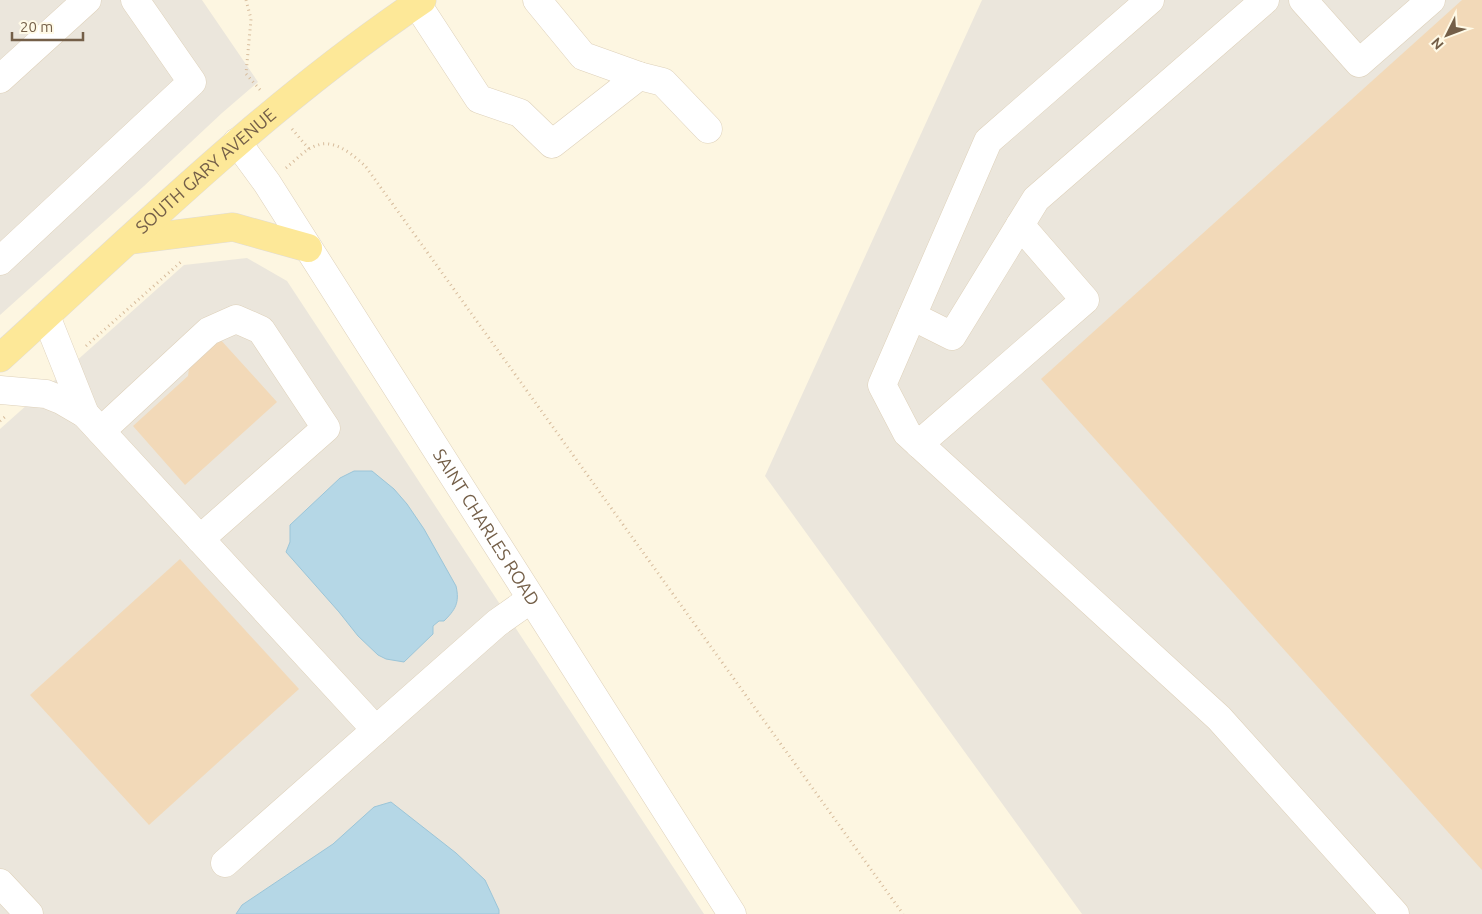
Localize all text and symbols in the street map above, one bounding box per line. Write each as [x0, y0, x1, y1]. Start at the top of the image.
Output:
scale bar [12, 10, 84, 42]
north arrow [1422, 10, 1472, 60]
text: 20 m [20, 18, 53, 35]
text: N [1428, 34, 1447, 53]
street label: SOUTH GARY AVENUE [131, 104, 279, 237]
street label: SAINT CHARLES ROAD [430, 445, 544, 609]

